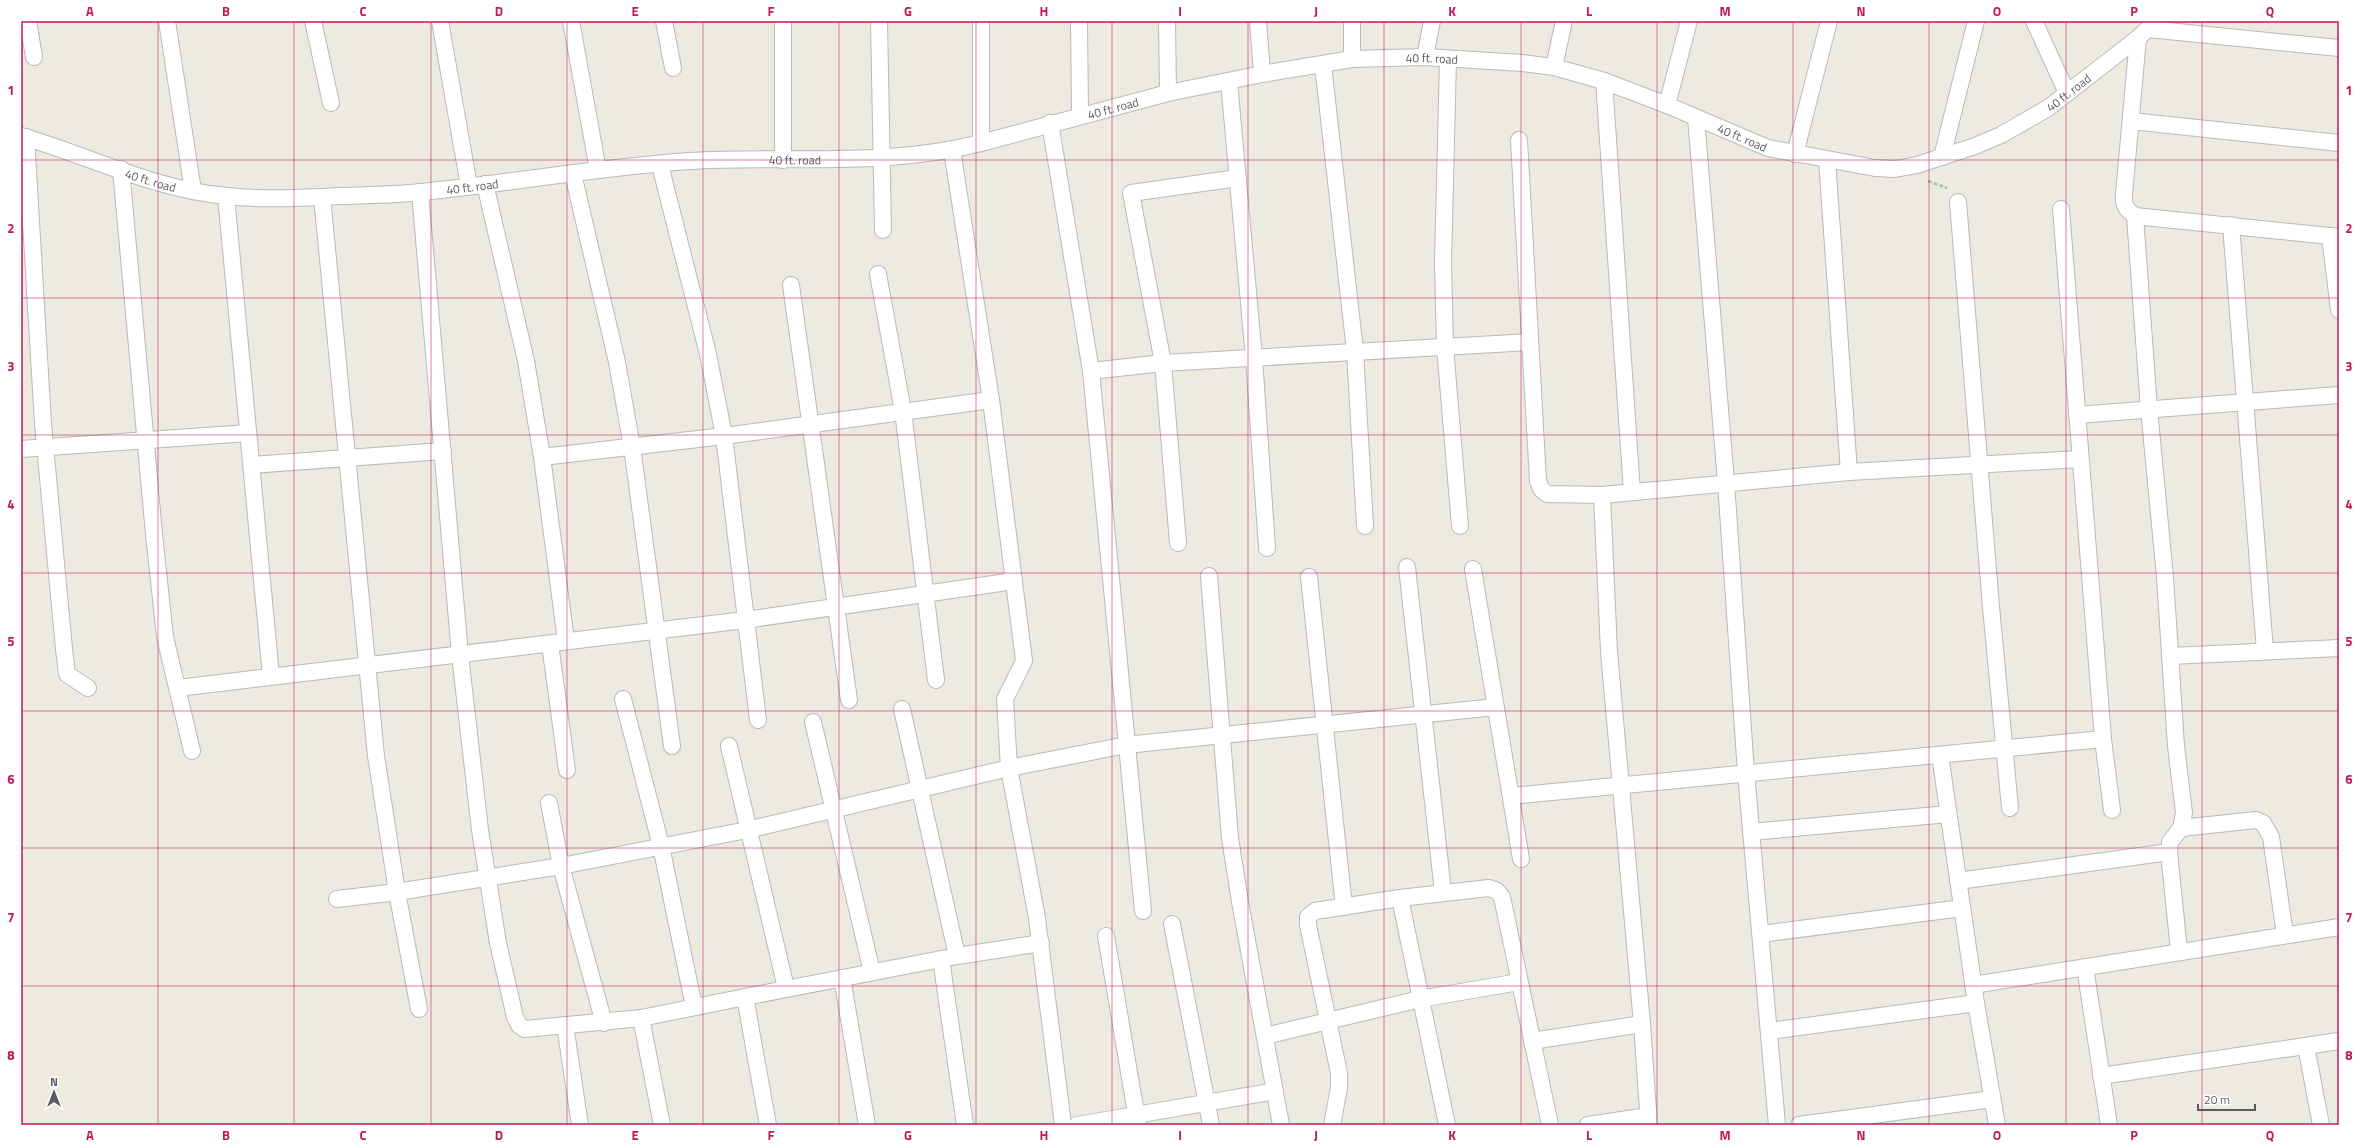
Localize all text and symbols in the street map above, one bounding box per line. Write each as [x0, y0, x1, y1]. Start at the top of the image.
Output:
text: A [86, 1, 94, 21]
text: B [222, 1, 230, 21]
text: C [359, 1, 367, 21]
text: D [495, 1, 503, 21]
text: E [631, 1, 639, 21]
text: F [768, 1, 775, 21]
text: G [904, 1, 912, 21]
text: H [1040, 1, 1048, 21]
text: I [1178, 1, 1182, 21]
text: J [1314, 1, 1318, 21]
text: K [1448, 1, 1456, 21]
text: L [1586, 1, 1592, 21]
text: M [1719, 1, 1731, 21]
text: N [1856, 1, 1866, 21]
text: O [1993, 1, 2001, 21]
text: P [2130, 1, 2138, 21]
text: Q [2266, 1, 2274, 21]
street label: 40 ft. road [1405, 47, 1459, 69]
street label: 40 ft. road [2042, 69, 2095, 116]
text: 1 [7, 80, 15, 100]
text: 1 [2345, 80, 2353, 100]
street label: 40 ft. road [1085, 92, 1141, 124]
street label: 40 ft. road [1715, 118, 1770, 156]
street label: 40 ft. road [769, 150, 821, 169]
street label: 40 ft. road [123, 163, 178, 196]
street label: 40 ft. road [445, 174, 500, 199]
text: 2 [7, 218, 15, 238]
text: 2 [2345, 218, 2353, 238]
text: 3 [7, 356, 15, 376]
text: 3 [2345, 356, 2353, 376]
text: 4 [7, 494, 15, 514]
text: 4 [2345, 494, 2353, 514]
text: 5 [7, 631, 15, 651]
text: 5 [2345, 631, 2353, 651]
text: 6 [7, 769, 15, 789]
text: 6 [2345, 769, 2353, 789]
text: 7 [7, 907, 15, 927]
text: 7 [2345, 907, 2353, 927]
text: 8 [7, 1045, 15, 1065]
text: 8 [2345, 1045, 2353, 1065]
north arrow [34, 1072, 74, 1112]
text: N [50, 1074, 58, 1090]
scale bar [2198, 1086, 2255, 1112]
text: 20 m [2204, 1090, 2230, 1109]
text: A [86, 1125, 94, 1145]
text: B [222, 1125, 230, 1145]
text: C [359, 1125, 367, 1145]
text: D [495, 1125, 503, 1145]
text: E [631, 1125, 639, 1145]
text: F [768, 1125, 775, 1145]
text: G [904, 1125, 912, 1145]
text: H [1040, 1125, 1048, 1145]
text: I [1178, 1125, 1182, 1145]
text: J [1314, 1125, 1318, 1145]
text: K [1448, 1125, 1456, 1145]
text: L [1586, 1125, 1592, 1145]
text: M [1719, 1125, 1731, 1145]
text: N [1856, 1125, 1866, 1145]
text: O [1993, 1125, 2001, 1145]
text: P [2130, 1125, 2138, 1145]
text: Q [2266, 1125, 2274, 1145]

